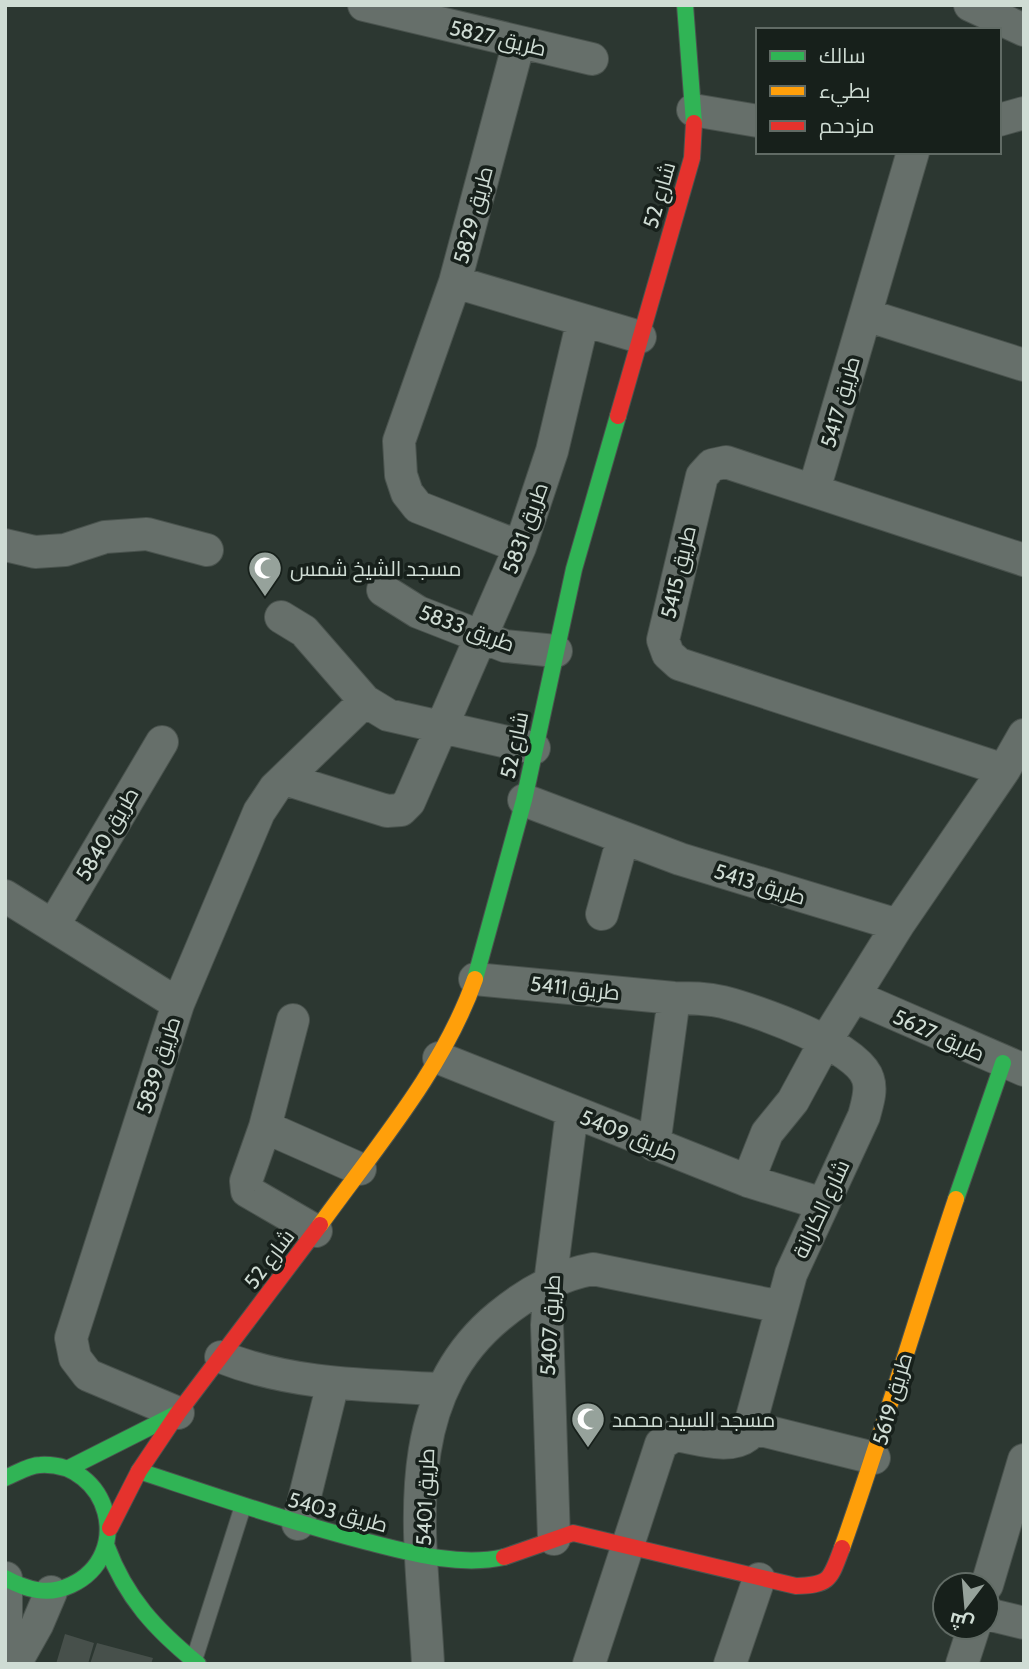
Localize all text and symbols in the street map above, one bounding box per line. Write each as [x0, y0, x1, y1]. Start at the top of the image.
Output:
street label: طريق 5827 [447, 15, 549, 62]
legend [756, 28, 1001, 154]
text: سالك [819, 43, 866, 68]
text: بطيء [819, 78, 870, 107]
text: مزدحم [819, 113, 874, 140]
street label: شارع 52 [638, 159, 682, 232]
street label: طريق 5829 [448, 164, 499, 267]
street label: طريق 5417 [815, 354, 866, 451]
street label: طريق 5831 [497, 479, 554, 577]
street label: طريق 5415 [655, 523, 702, 621]
mosque icon: مسجد الشيخ شمس [246, 549, 284, 598]
place label: مسجد الشيخ شمس [290, 556, 461, 583]
street label: طريق 5833 [416, 599, 518, 658]
street label: شارع 52 [495, 709, 535, 781]
street label: طريق 5840 [70, 783, 145, 886]
street label: طريق 5413 [711, 858, 809, 911]
street label: طريق 5411 [529, 971, 621, 1006]
street label: طريق 5627 [889, 1004, 989, 1067]
street label: طريق 5839 [131, 1014, 186, 1117]
street label: طريق 5409 [576, 1104, 681, 1167]
street label: شارع الكارانة [787, 1156, 856, 1263]
street label: شارع 52 [239, 1224, 301, 1295]
street label: طريق 5407 [535, 1274, 566, 1376]
street label: طريق 5619 [867, 1350, 918, 1448]
mosque icon: مسجد السيد محمد [569, 1400, 607, 1449]
place label: مسجد السيد محمد [612, 1407, 775, 1432]
street label: طريق 5401 [411, 1448, 440, 1546]
street label: طريق 5403 [285, 1487, 391, 1538]
north arrow [931, 1571, 1001, 1641]
text: ش [947, 1607, 976, 1636]

